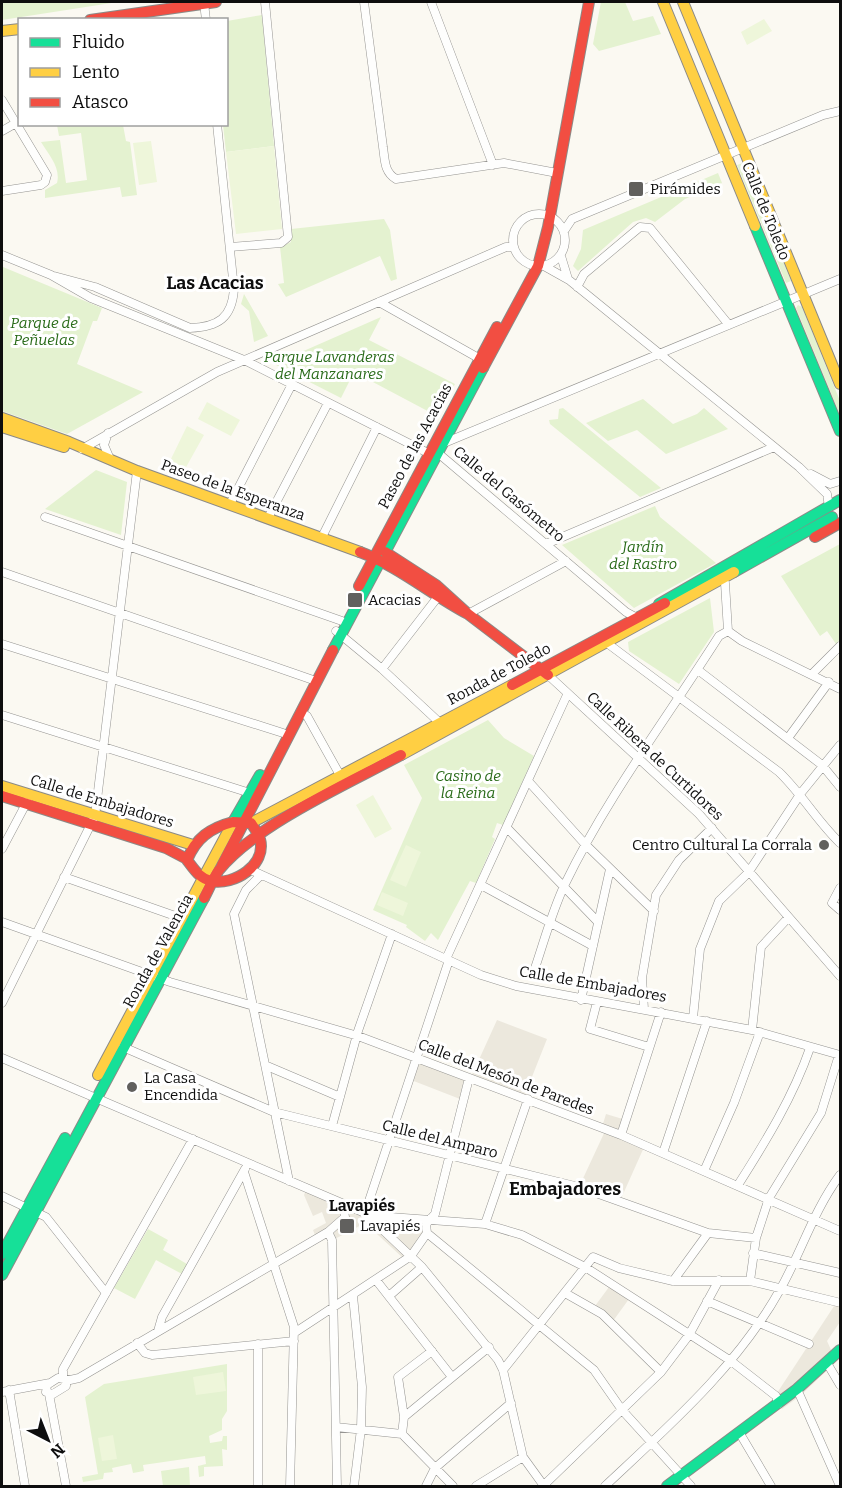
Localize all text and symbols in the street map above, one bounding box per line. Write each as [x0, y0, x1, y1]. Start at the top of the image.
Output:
legend [18, 18, 228, 126]
text: Fluido [72, 31, 125, 53]
text: Lento [72, 61, 120, 83]
text: Atasco [72, 91, 128, 113]
street label: Calle de Toledo [738, 159, 794, 263]
marker: Pirámides [627, 180, 645, 198]
place label: Pirámides [650, 180, 721, 198]
district label: Las Acacias [166, 272, 264, 294]
park label: Parque de Peñuelas [10, 314, 78, 349]
park label: Parque Lavanderas del Manzanares [264, 348, 394, 383]
street label: Paseo de las Acacias [374, 380, 456, 512]
street label: Calle del Gasómetro [450, 442, 568, 546]
street label: Paseo de la Esperanza [159, 456, 307, 524]
park label: Jardín del Rastro [609, 538, 677, 573]
marker: Acacias [346, 591, 364, 609]
place label: Acacias [368, 591, 421, 609]
street label: Ronda de Toledo [444, 639, 554, 709]
street label: Calle Ribera de Curtidores [583, 688, 727, 824]
park label: Casino de la Reina [435, 767, 501, 802]
street label: Calle de Embajadores [28, 771, 176, 831]
place label: Centro Cultural La Corrala [632, 836, 812, 854]
marker: Centro Cultural La Corrala [817, 838, 831, 852]
street label: Ronda de Valencia [119, 891, 197, 1011]
street label: Calle de Embajadores [518, 962, 668, 1006]
street label: Calle del Mesón de Paredes [415, 1035, 597, 1119]
place label: La Casa Encendida [144, 1069, 218, 1104]
marker: La Casa Encendida [125, 1080, 139, 1094]
street label: Calle del Amparo [380, 1116, 500, 1162]
district label: Embajadores [509, 1178, 621, 1200]
district label: Lavapiés [329, 1196, 395, 1215]
marker: Lavapiés [338, 1217, 356, 1235]
place label: Lavapiés [360, 1217, 421, 1235]
north arrow [18, 1410, 78, 1470]
text: N [47, 1440, 69, 1462]

